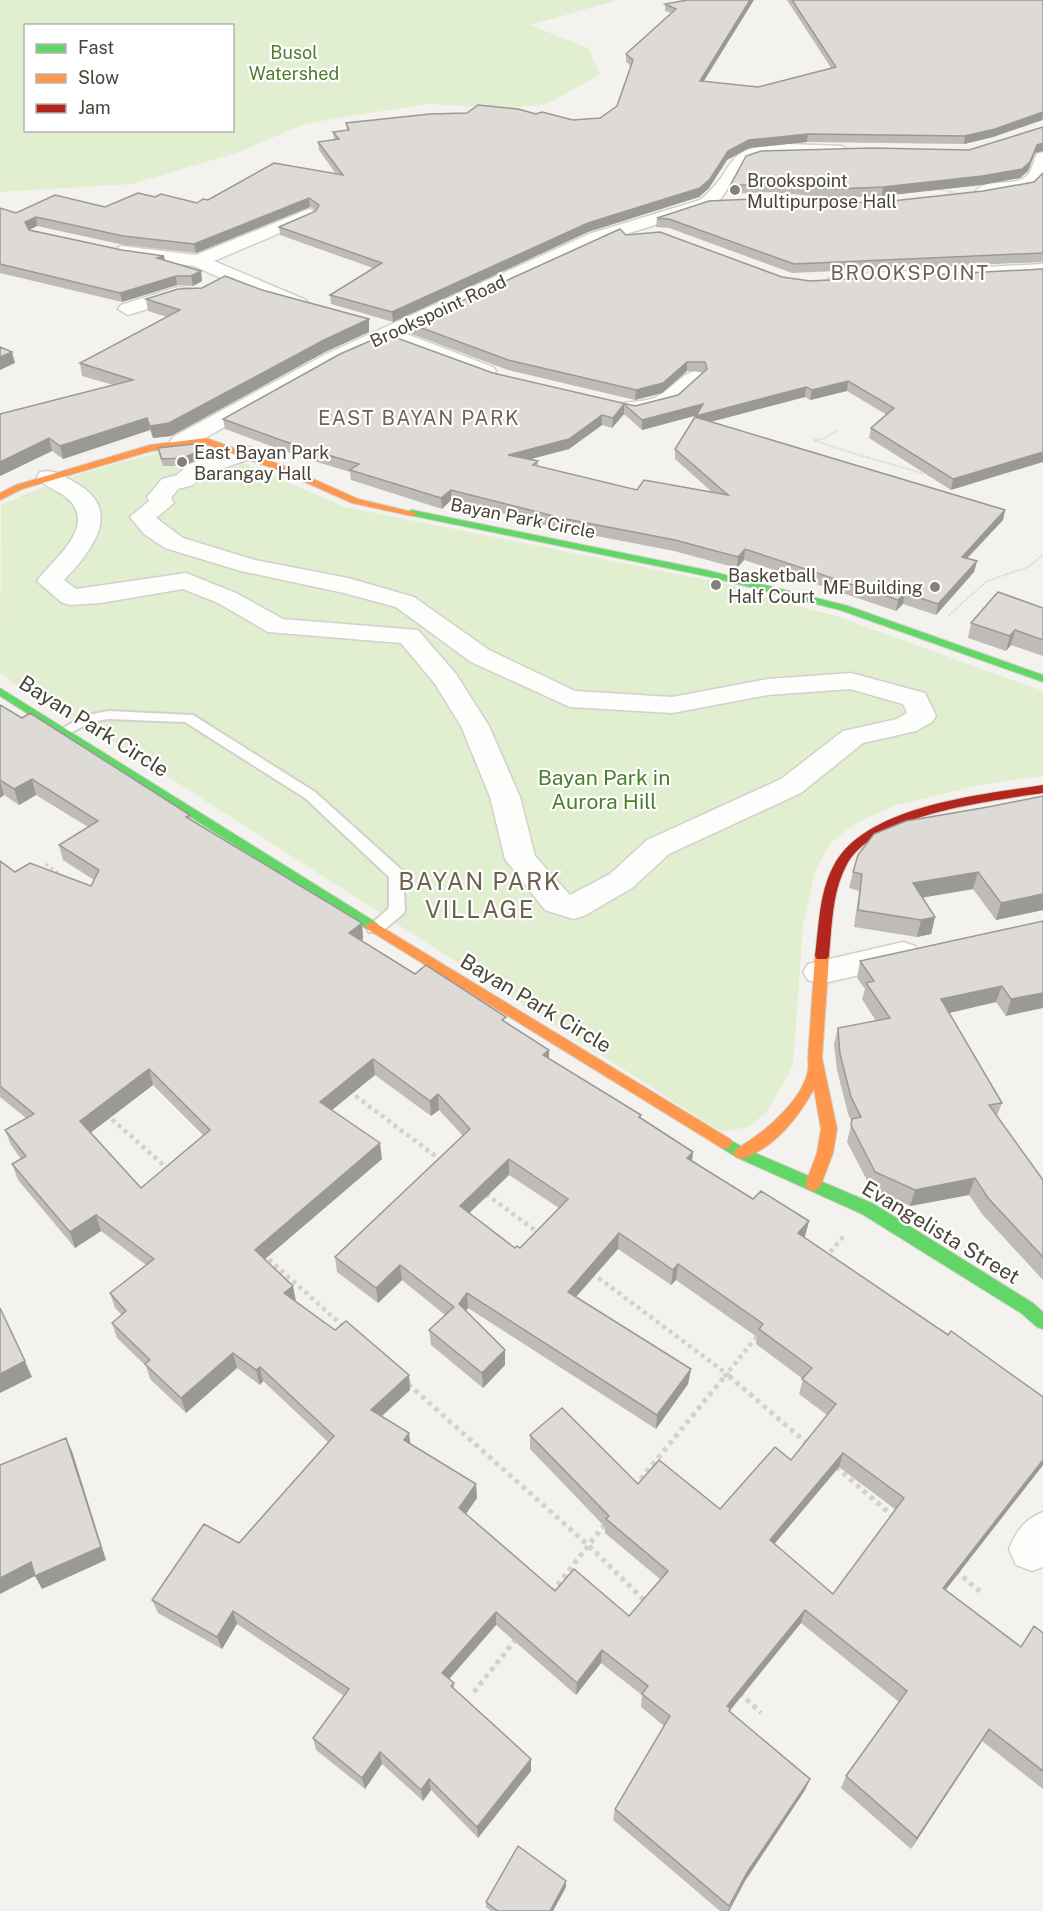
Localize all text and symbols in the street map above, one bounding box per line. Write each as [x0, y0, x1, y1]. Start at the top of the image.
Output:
legend [24, 24, 234, 132]
text: Fast [78, 37, 114, 58]
park label: Busol Watershed [249, 42, 339, 84]
text: Slow [78, 67, 119, 88]
text: Jam [78, 97, 111, 118]
place label: Brookspoint Multipurpose Hall [747, 170, 897, 212]
marker: Brookspoint Multipurpose Hall [728, 183, 742, 197]
district label: BROOKSPOINT [830, 261, 990, 285]
street label: Brookspoint Road [367, 270, 509, 352]
district label: EAST BAYAN PARK [318, 406, 520, 430]
place label: East Bayan Park Barangay Hall [194, 442, 329, 484]
marker: East Bayan Park Barangay Hall [175, 455, 189, 469]
street label: Bayan Park Circle [449, 494, 597, 542]
place label: Basketball Half Court [728, 565, 817, 607]
place label: MF Building [823, 577, 923, 598]
marker: Basketball Half Court [709, 578, 723, 592]
marker: MF Building [928, 580, 942, 594]
street label: Bayan Park Circle [14, 670, 174, 782]
park label: Bayan Park in Aurora Hill [538, 765, 670, 814]
district label: BAYAN PARK VILLAGE [398, 867, 562, 923]
street label: Bayan Park Circle [456, 948, 616, 1058]
street label: Evangelista Street [858, 1175, 1024, 1289]

